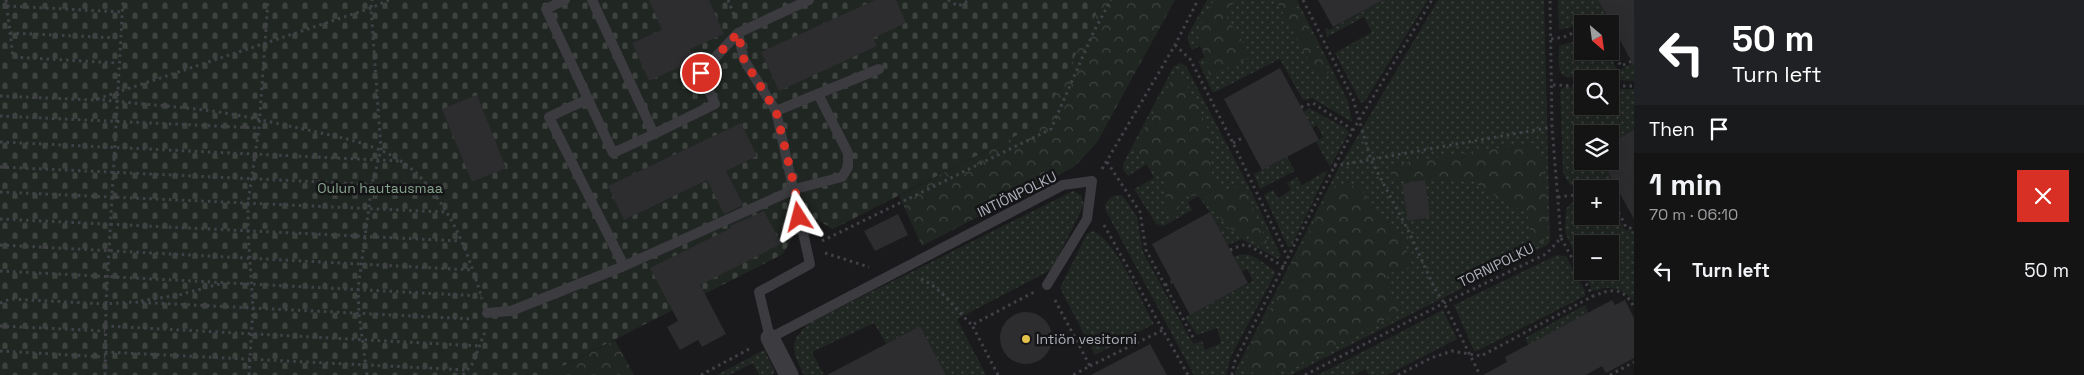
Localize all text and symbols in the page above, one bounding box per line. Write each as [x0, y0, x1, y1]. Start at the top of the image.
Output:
north arrow [1574, 15, 1619, 60]
map controls [1574, 15, 1619, 280]
text: 50 m [1732, 17, 1814, 61]
icon: left [1649, 20, 1714, 85]
pin [680, 52, 722, 94]
icon: arrive [687, 59, 715, 87]
text: Turn left [1732, 60, 1822, 88]
button: search [1574, 70, 1619, 115]
icon: arrive [1705, 115, 1733, 143]
text: Then [1649, 117, 1695, 142]
button: layers [1574, 125, 1619, 170]
text: 1 min [1649, 165, 1722, 204]
street label: INTIÖNPOLKU [974, 167, 1060, 221]
button: close [2017, 170, 2069, 222]
park label: Oulun hautausmaa [317, 179, 443, 197]
button: + [1574, 180, 1619, 225]
position arrow [772, 190, 824, 242]
text: 70 m · 06:10 [1649, 204, 1738, 225]
button: − [1574, 235, 1619, 280]
street label: TORNIPOLKU [1455, 239, 1537, 291]
icon: left [1649, 257, 1677, 285]
text: Turn left [1692, 258, 1770, 283]
text: 50 m [2024, 258, 2069, 283]
place label: Intiön vesitorni [1036, 330, 1137, 348]
marker: Intiön vesitorni [1020, 333, 1032, 345]

